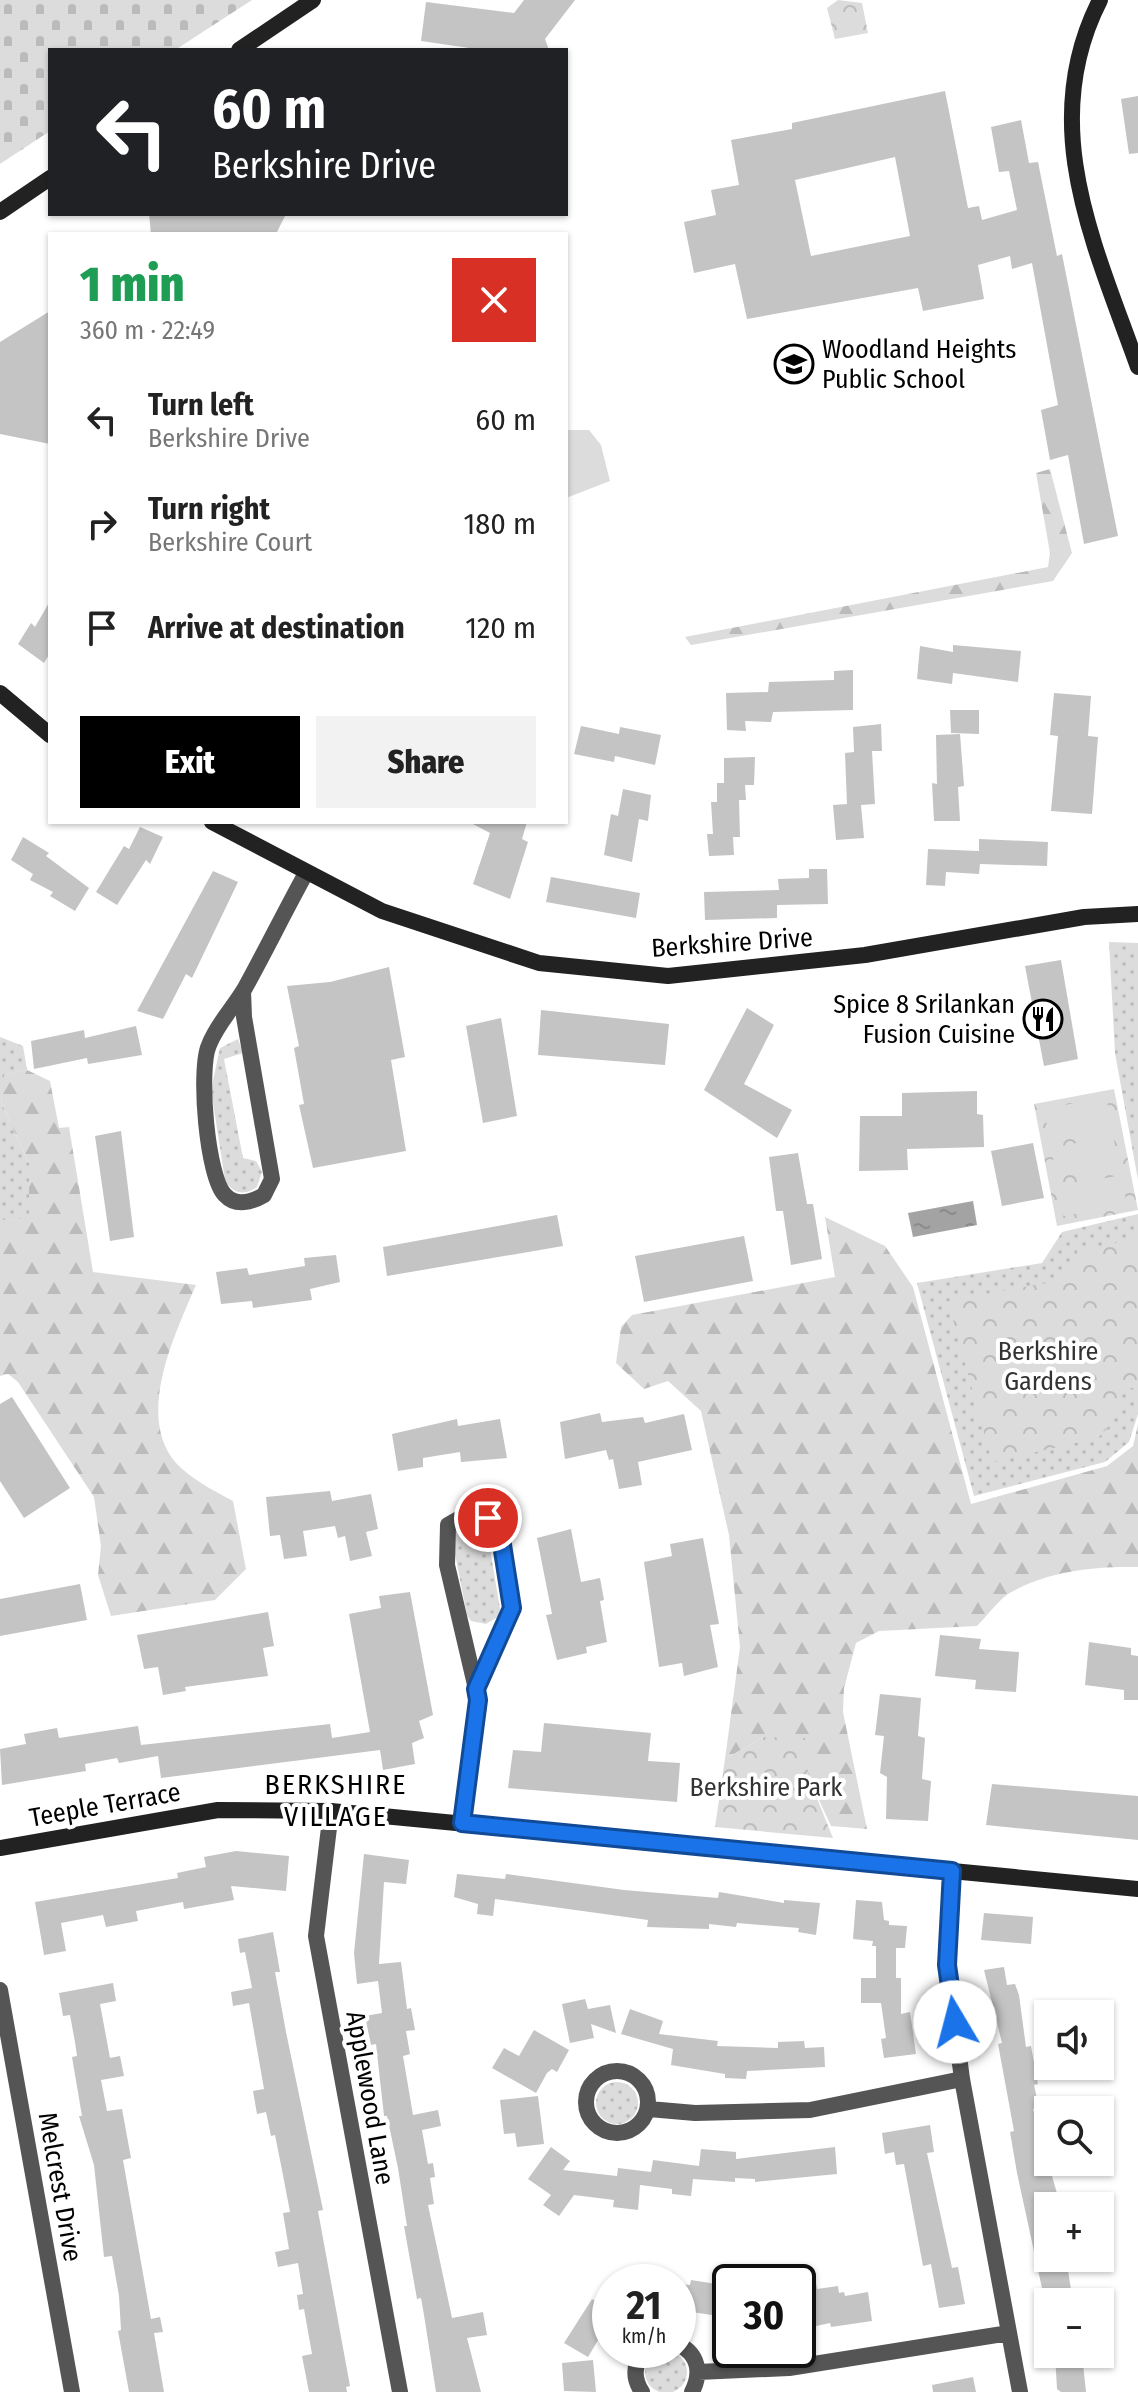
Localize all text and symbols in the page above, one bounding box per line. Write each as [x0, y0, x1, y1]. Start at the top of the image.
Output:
text: 60 m [212, 76, 326, 143]
icon: left [80, 80, 184, 184]
text: Berkshire Drive [212, 144, 436, 188]
text: 1 min [80, 256, 184, 314]
button: close [452, 258, 536, 342]
text: 360 m · 22:49 [80, 315, 215, 346]
place label: Woodland Heights Public School [822, 334, 1016, 395]
school or university icon: Woodland Heights Public School [773, 343, 815, 385]
text: Turn left [148, 387, 254, 423]
icon: left [80, 398, 124, 442]
text: 60 m [475, 402, 536, 438]
text: Berkshire Drive [148, 423, 310, 454]
text: Turn right [148, 491, 270, 527]
icon: right [80, 502, 124, 546]
text: 180 m [464, 506, 536, 542]
text: Berkshire Court [148, 527, 312, 558]
icon: arrive [80, 606, 124, 650]
text: Arrive at destination [148, 610, 405, 646]
text: 120 m [465, 610, 536, 646]
button: Exit [80, 716, 300, 808]
button: Share [316, 716, 536, 808]
street label: Berkshire Drive [650, 922, 814, 964]
place label: Spice 8 Srilankan Fusion Cuisine [833, 989, 1015, 1050]
restaurant icon: Spice 8 Srilankan Fusion Cuisine [1022, 998, 1064, 1040]
park label: Berkshire Gardens [998, 1336, 1098, 1397]
pin [454, 1484, 522, 1552]
icon: arrive [466, 1496, 510, 1540]
district label: BERKSHIRE VILLAGE [265, 1768, 407, 1833]
park label: Berkshire Park [690, 1772, 843, 1803]
street label: Teeple Terrace [27, 1776, 183, 1834]
position arrow [913, 1980, 997, 2064]
map controls [1034, 2000, 1114, 2368]
button: sound [1034, 2000, 1114, 2080]
street label: Applewood Lane [339, 2009, 401, 2187]
button: search [1034, 2096, 1114, 2176]
street label: Melcrest Drive [32, 2110, 88, 2264]
button: + [1034, 2192, 1114, 2272]
speed limit sign: 30 [712, 2264, 816, 2368]
text: 21 [627, 2282, 661, 2330]
button: − [1034, 2288, 1114, 2368]
text: km/h [622, 2324, 666, 2348]

